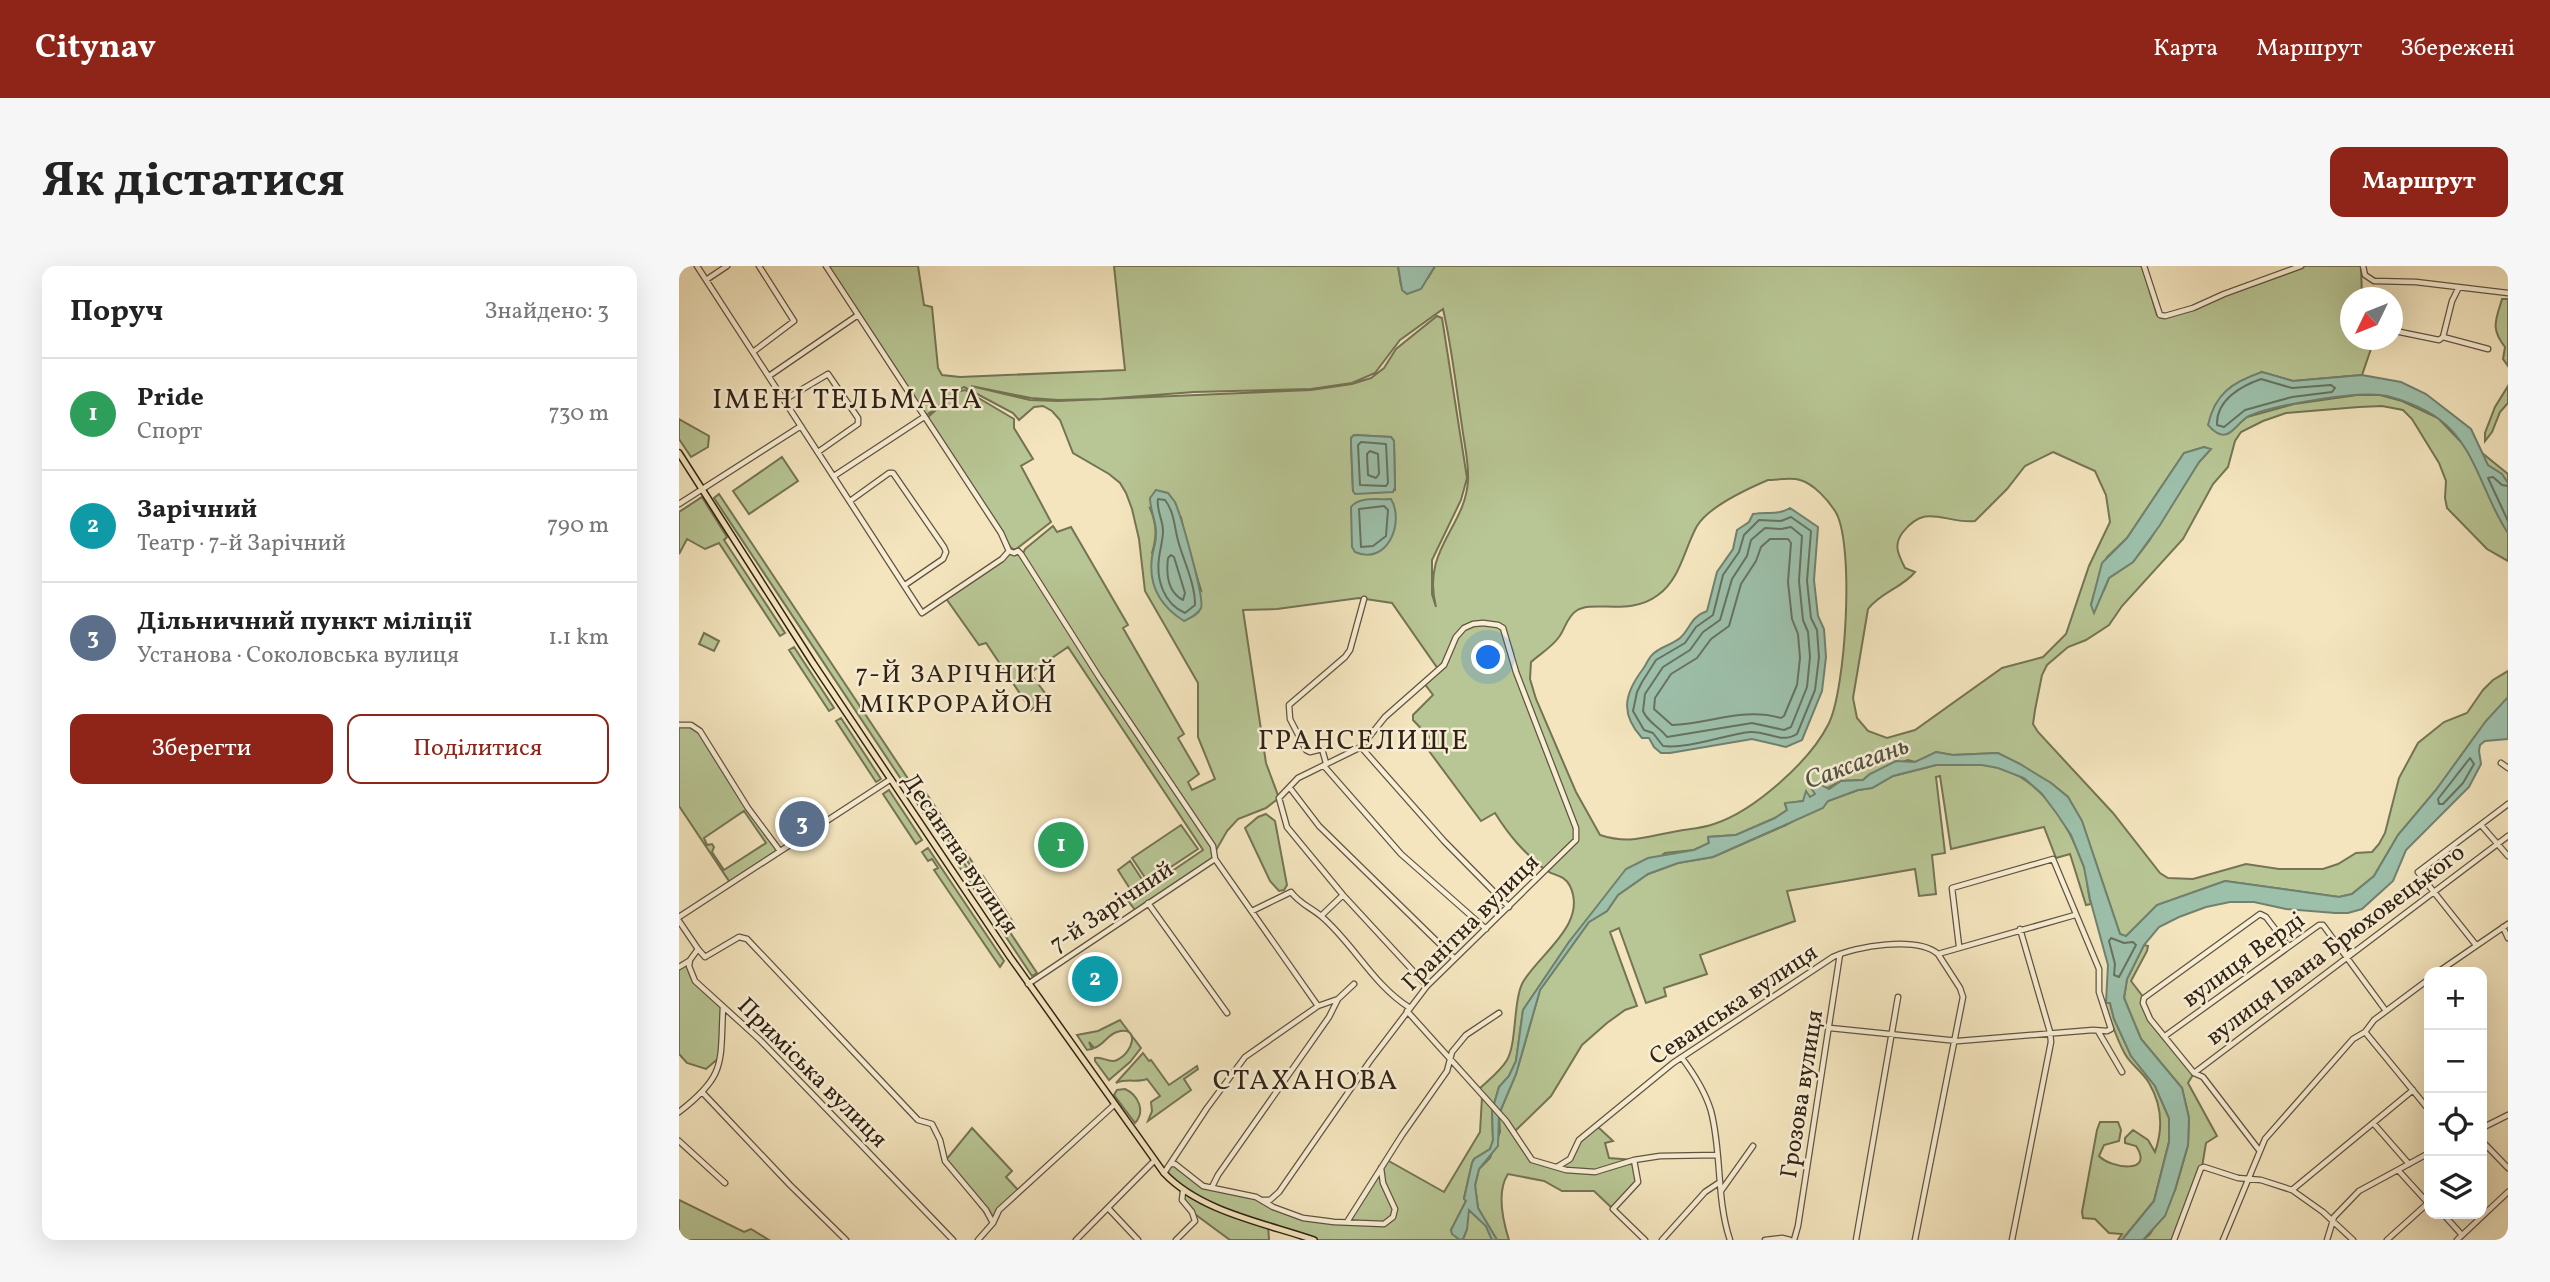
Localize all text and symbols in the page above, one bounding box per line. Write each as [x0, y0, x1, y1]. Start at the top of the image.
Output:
text: Citynav [35, 26, 156, 72]
text: Карта [2153, 32, 2218, 66]
text: Маршрут [2256, 32, 2362, 66]
text: Збережені [2400, 32, 2515, 66]
button: Маршрут [2330, 147, 2508, 217]
text: Як дістатися [42, 148, 345, 217]
north arrow [2340, 287, 2403, 350]
text: Поруч [70, 291, 163, 333]
text: Знайдено: 3 [484, 296, 609, 328]
text: Pride [137, 380, 204, 416]
district label: ІМЕНІ ТЕЛЬМАНА [712, 381, 984, 420]
text: 1 [88, 398, 98, 430]
text: 730 m [548, 398, 609, 430]
text: Спорт [137, 416, 202, 448]
text: Зарічний [137, 492, 257, 528]
text: 2 [87, 510, 99, 542]
text: 790 m [547, 510, 609, 542]
text: Театр · 7-й Зарічний [137, 528, 346, 560]
text: Дільничний пункт міліції [137, 604, 472, 640]
text: 3 [87, 622, 99, 654]
text: 1.1 km [548, 622, 609, 654]
text: Установа · Соколовська вулиця [137, 640, 459, 672]
your location [1471, 640, 1505, 674]
district label: 7-Й ЗАРІЧНИЙ МІКРОРАЙОН [856, 657, 1058, 723]
button: Зберегти [70, 714, 333, 784]
button: Поділитися [347, 714, 609, 784]
district label: ГРАНСЕЛИЩЕ [1258, 722, 1470, 761]
water label: Саксагань [1799, 728, 1914, 799]
street label: Десантна вулиця [893, 767, 1026, 942]
pin: 3 [779, 798, 825, 850]
pin: 1 [1038, 819, 1084, 871]
street label: вулиця Івана Брюховецького [2200, 837, 2473, 1054]
street label: Гранітна вулиця [1395, 847, 1548, 1000]
street label: 7-й Зарічний [1043, 854, 1181, 962]
street label: вулиця Верді [2176, 904, 2313, 1017]
street label: Севанська вулиця [1643, 937, 1825, 1075]
pin: 2 [1072, 953, 1118, 1005]
map controls [2424, 967, 2487, 1219]
button: + [2424, 967, 2487, 1030]
street label: Приміська вулиця [729, 991, 894, 1156]
street label: Грозова вулиця [1773, 1008, 1833, 1181]
button: − [2424, 1030, 2487, 1093]
district label: СТАХАНОВА [1213, 1062, 1399, 1101]
button: locate [2424, 1093, 2487, 1156]
button: layers [2424, 1156, 2487, 1219]

